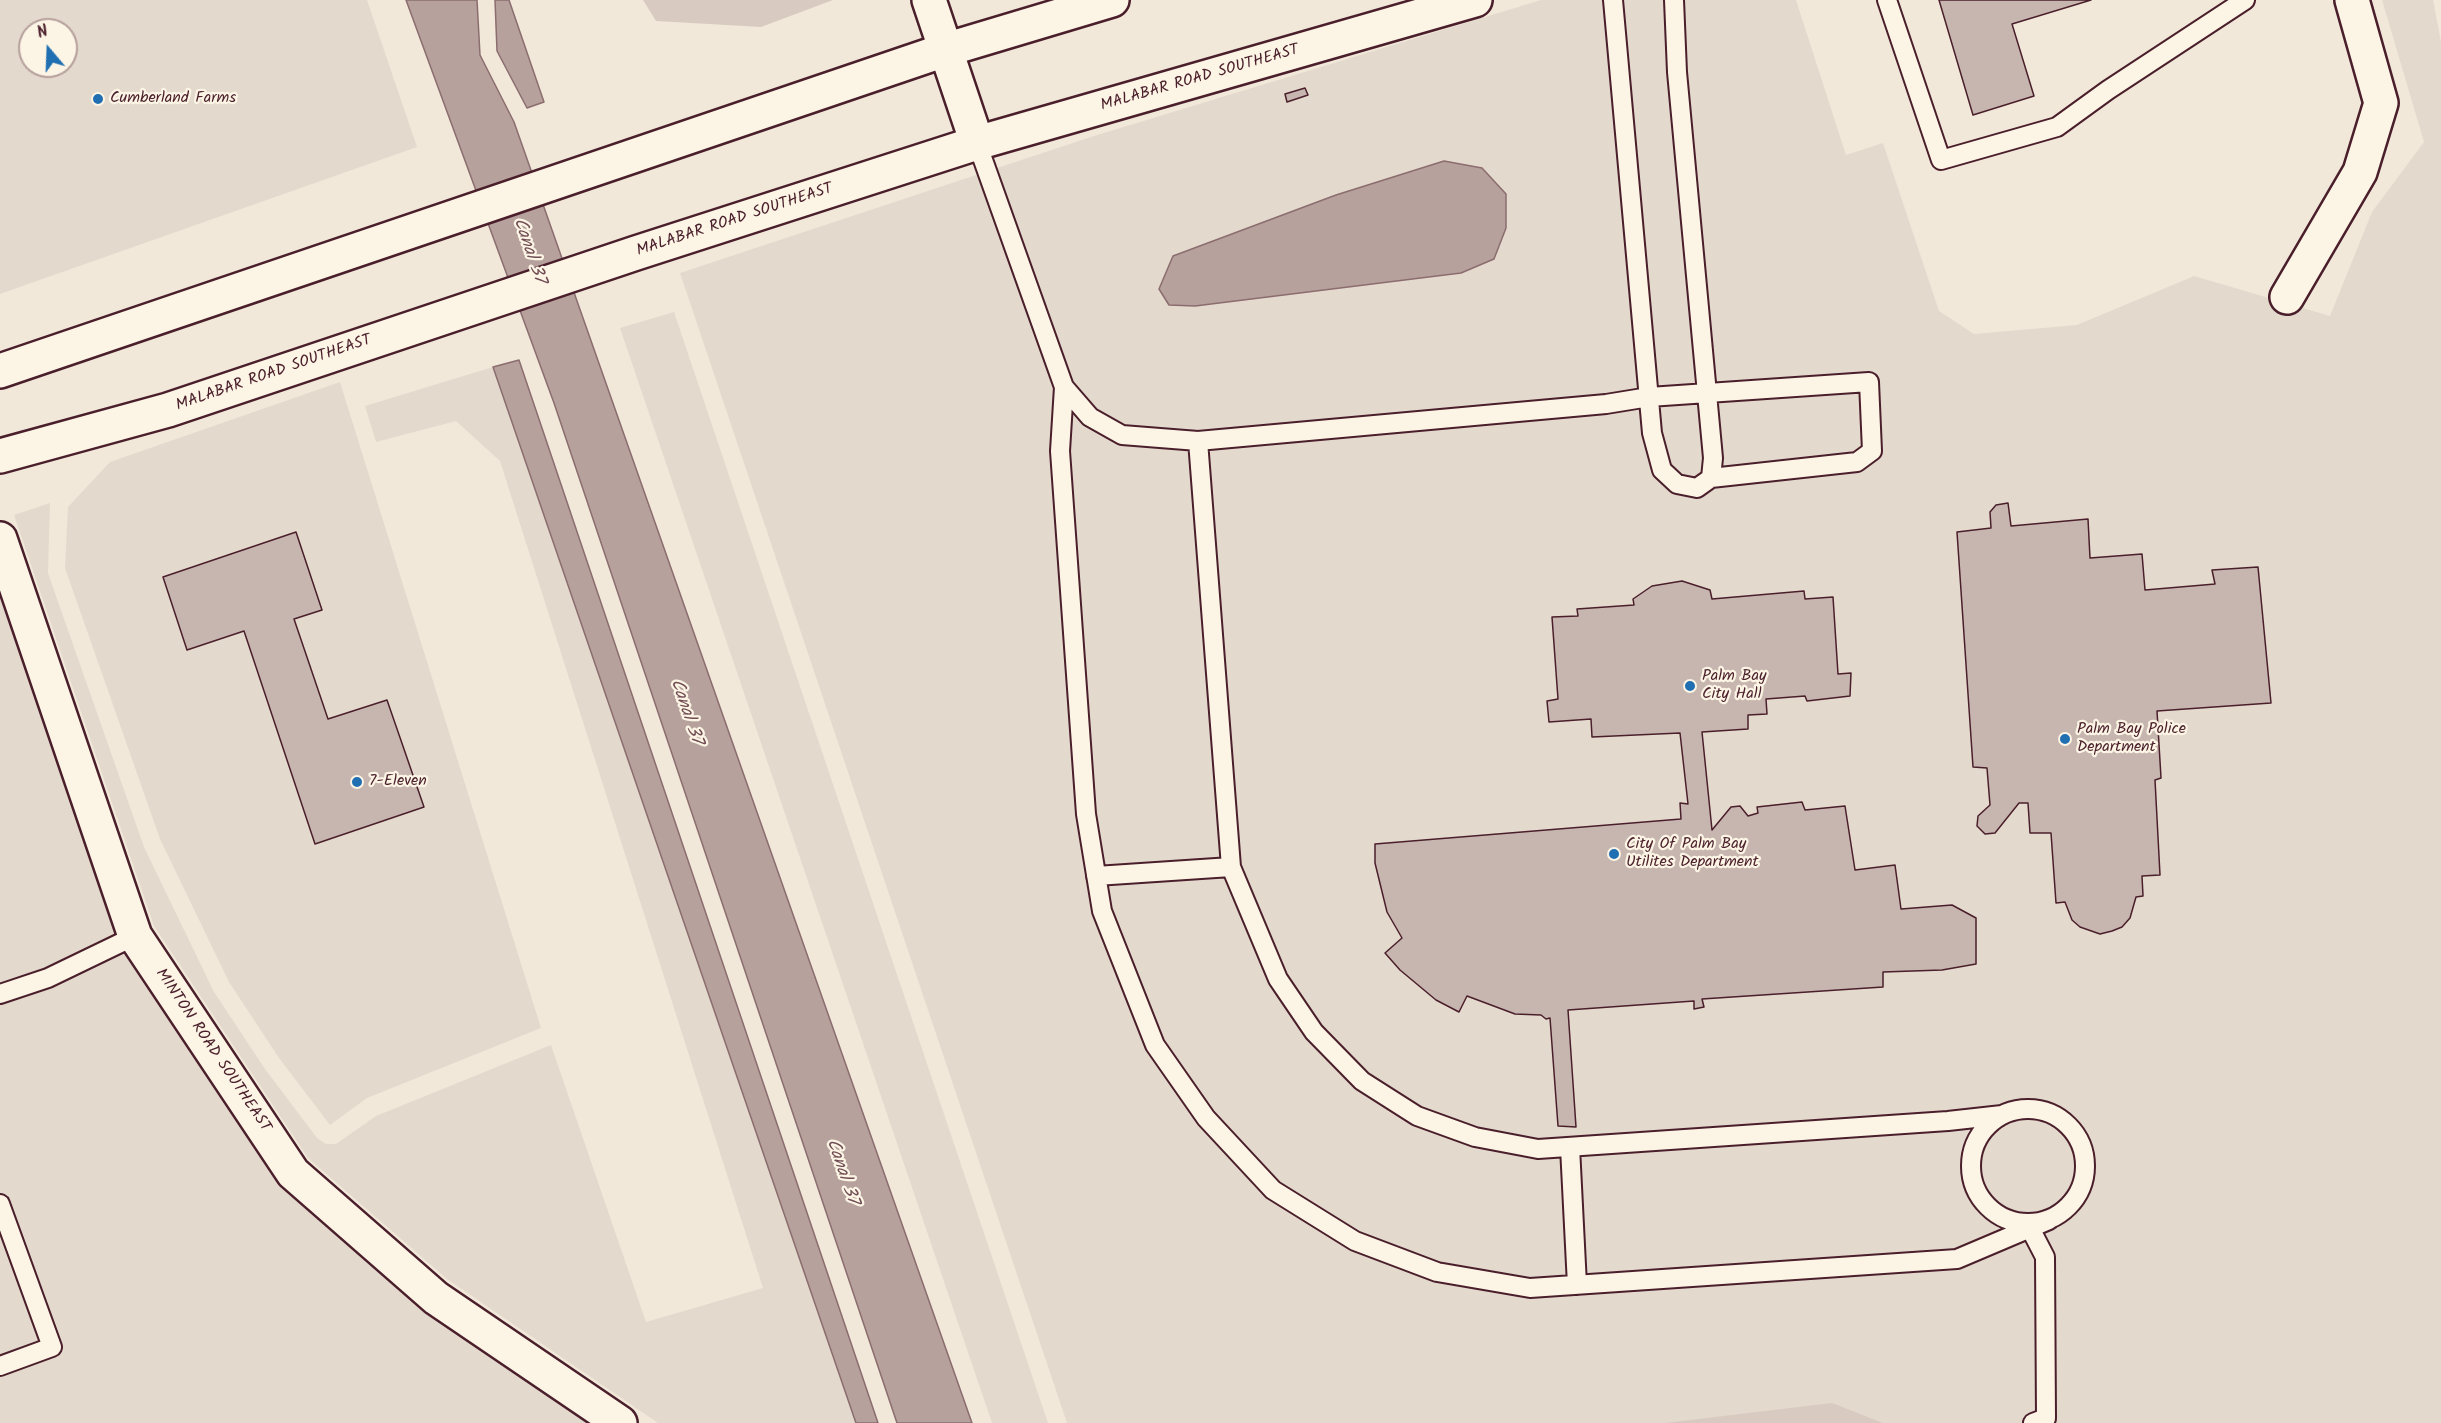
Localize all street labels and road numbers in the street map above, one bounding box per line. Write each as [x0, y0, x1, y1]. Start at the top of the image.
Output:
street label: MALABAR ROAD SOUTHEAST [1099, 41, 1301, 117]
street label: MALABAR ROAD SOUTHEAST [634, 180, 836, 262]
street label: MALABAR ROAD SOUTHEAST [174, 331, 374, 417]
street label: MINTON ROAD SOUTHEAST [150, 966, 274, 1136]

